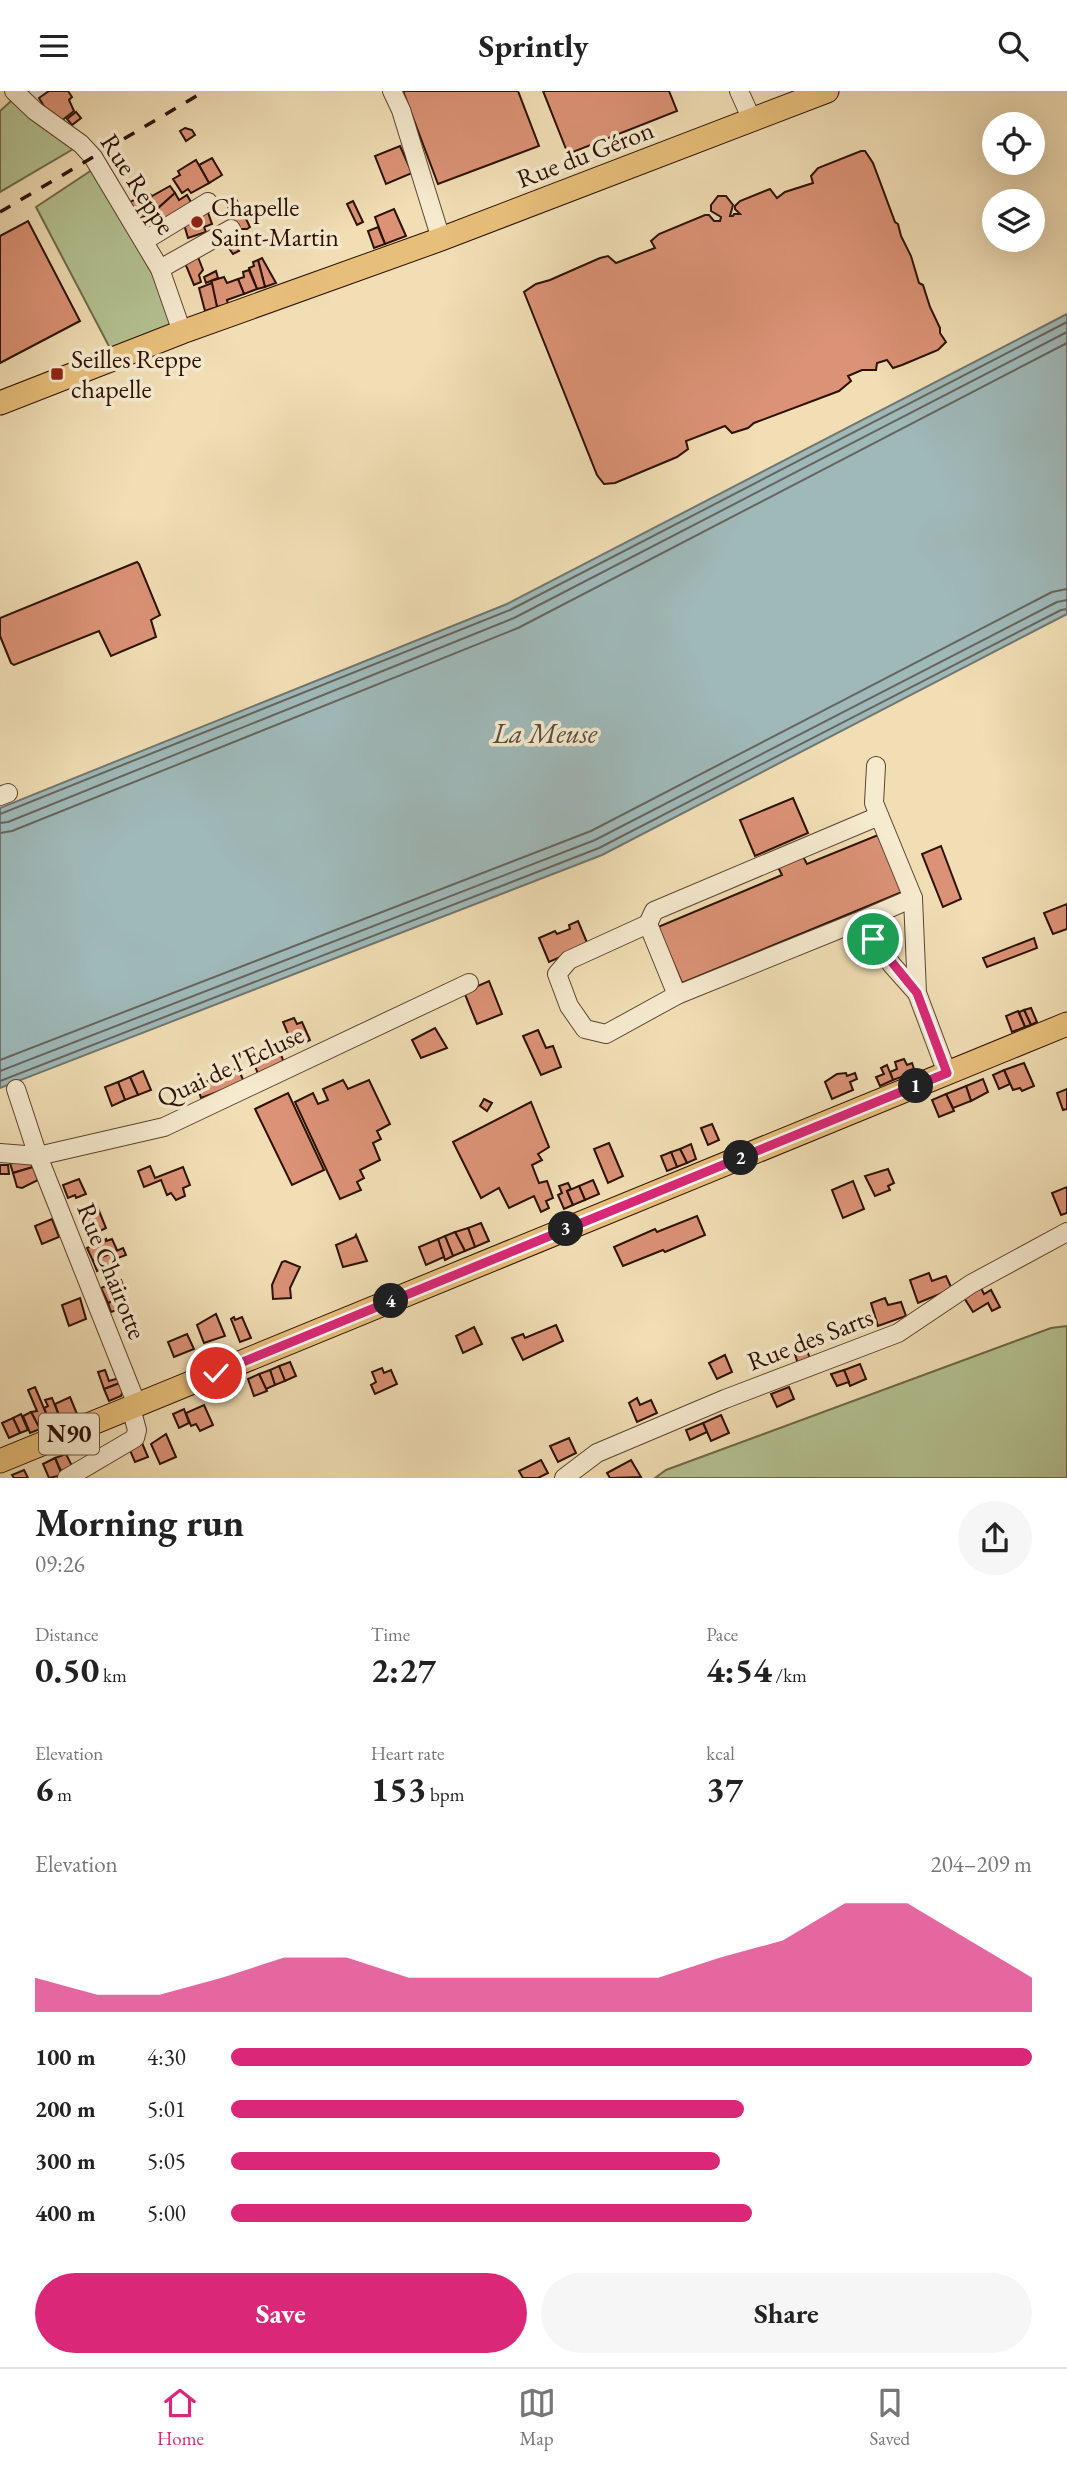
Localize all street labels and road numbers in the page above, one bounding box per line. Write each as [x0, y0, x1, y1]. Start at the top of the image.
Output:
street label: Rue du Géron [512, 112, 659, 196]
street label: Rue Reppe [93, 127, 183, 241]
street label: Quai de l'Ecluse [151, 1017, 309, 1115]
street label: Rue Chairotte [69, 1198, 155, 1344]
street label: Rue des Sarts [742, 1299, 878, 1379]
road number: N90 [39, 1413, 99, 1455]

